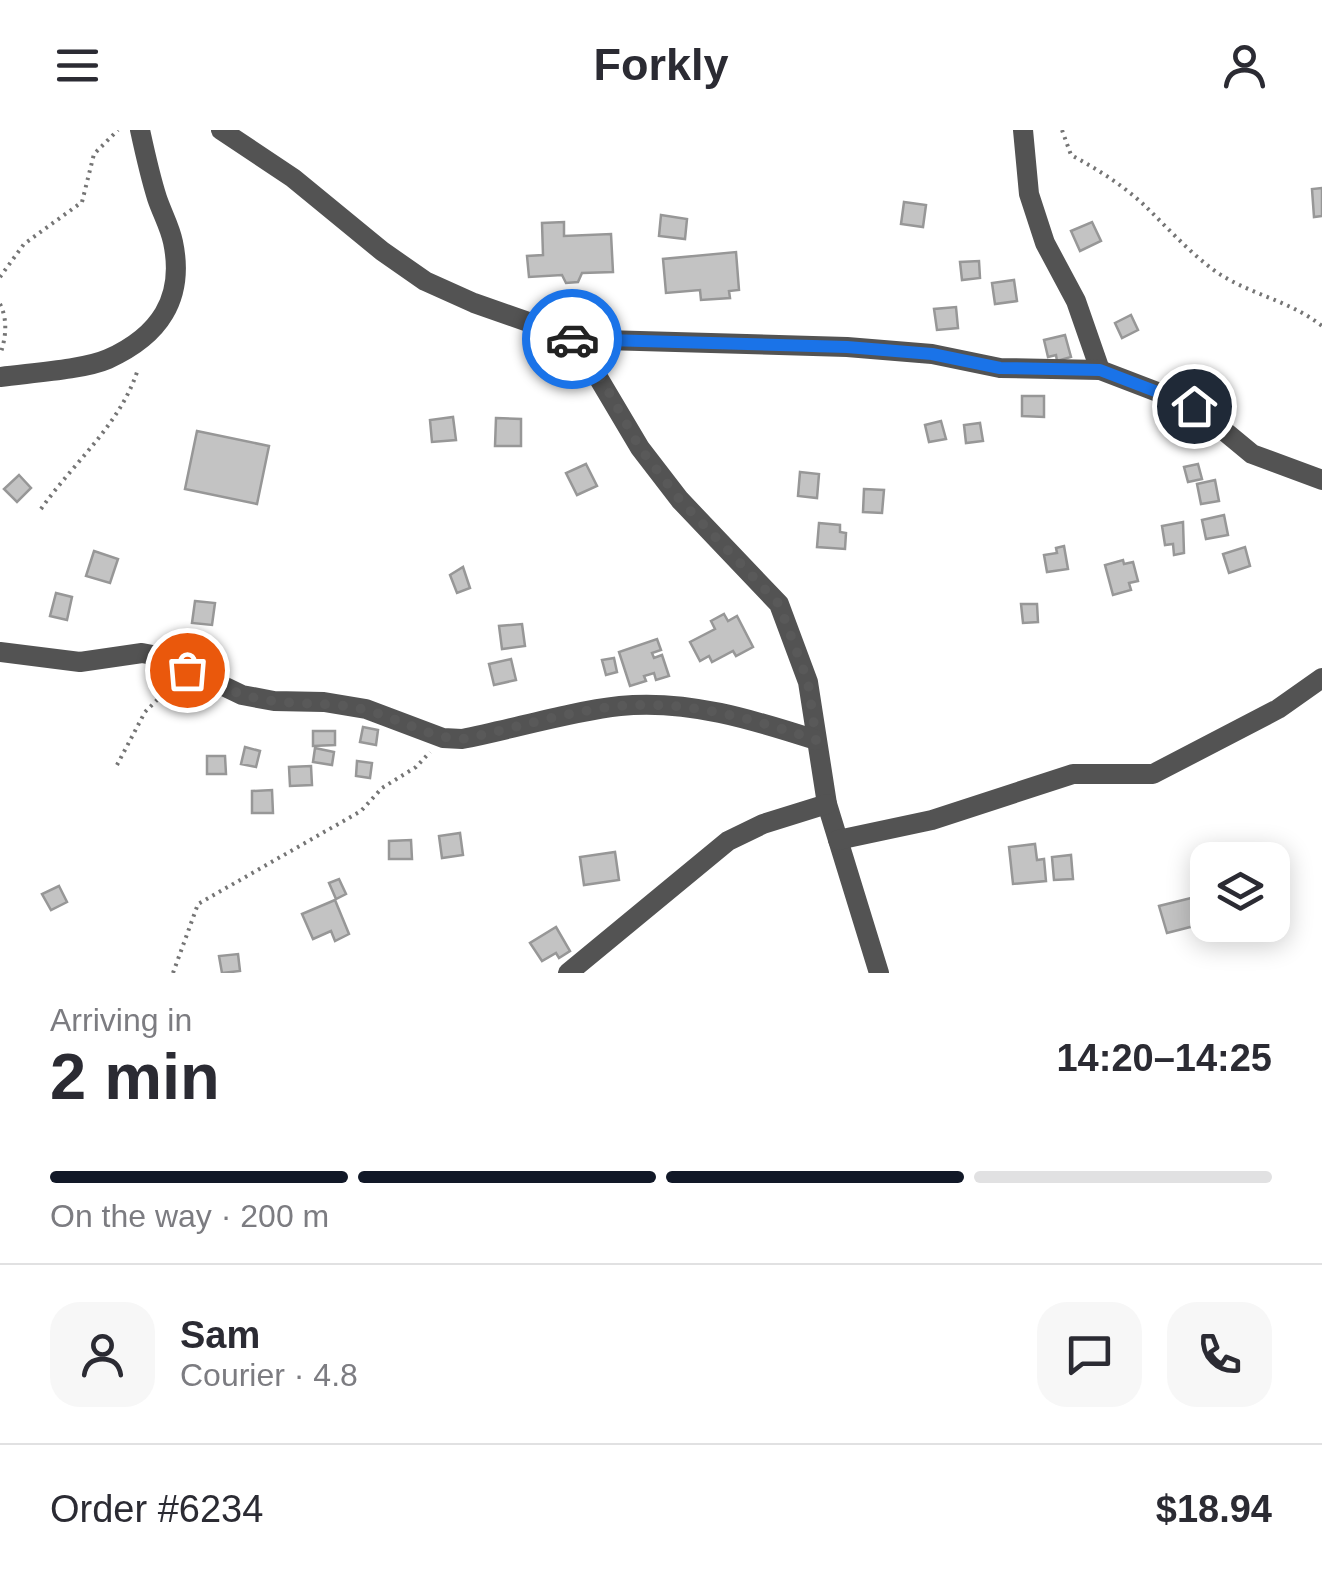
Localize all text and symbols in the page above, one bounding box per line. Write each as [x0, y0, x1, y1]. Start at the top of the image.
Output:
icon: menu [50, 38, 105, 93]
icon: person [1217, 38, 1272, 93]
text: Forkly [593, 39, 729, 90]
courier [522, 289, 622, 389]
icon: car [545, 312, 600, 367]
pin [1152, 364, 1237, 449]
icon: home [1167, 379, 1222, 434]
pin [145, 628, 230, 713]
icon: bag [160, 643, 215, 698]
map controls [1190, 842, 1290, 942]
button: layers [1190, 842, 1290, 942]
text: Arriving in [50, 1002, 192, 1038]
text: 14:20–14:25 [1056, 1037, 1272, 1079]
text: 2 min [50, 1040, 220, 1113]
text: On the way · 200 m [50, 1198, 329, 1234]
button: person [50, 1302, 155, 1407]
button: chat [1037, 1302, 1142, 1407]
button: phone [1167, 1302, 1272, 1407]
text: Sam [180, 1314, 260, 1356]
text: Courier · 4.8 [180, 1357, 358, 1393]
text: Order #6234 [50, 1488, 263, 1530]
text: $18.94 [1156, 1488, 1272, 1530]

